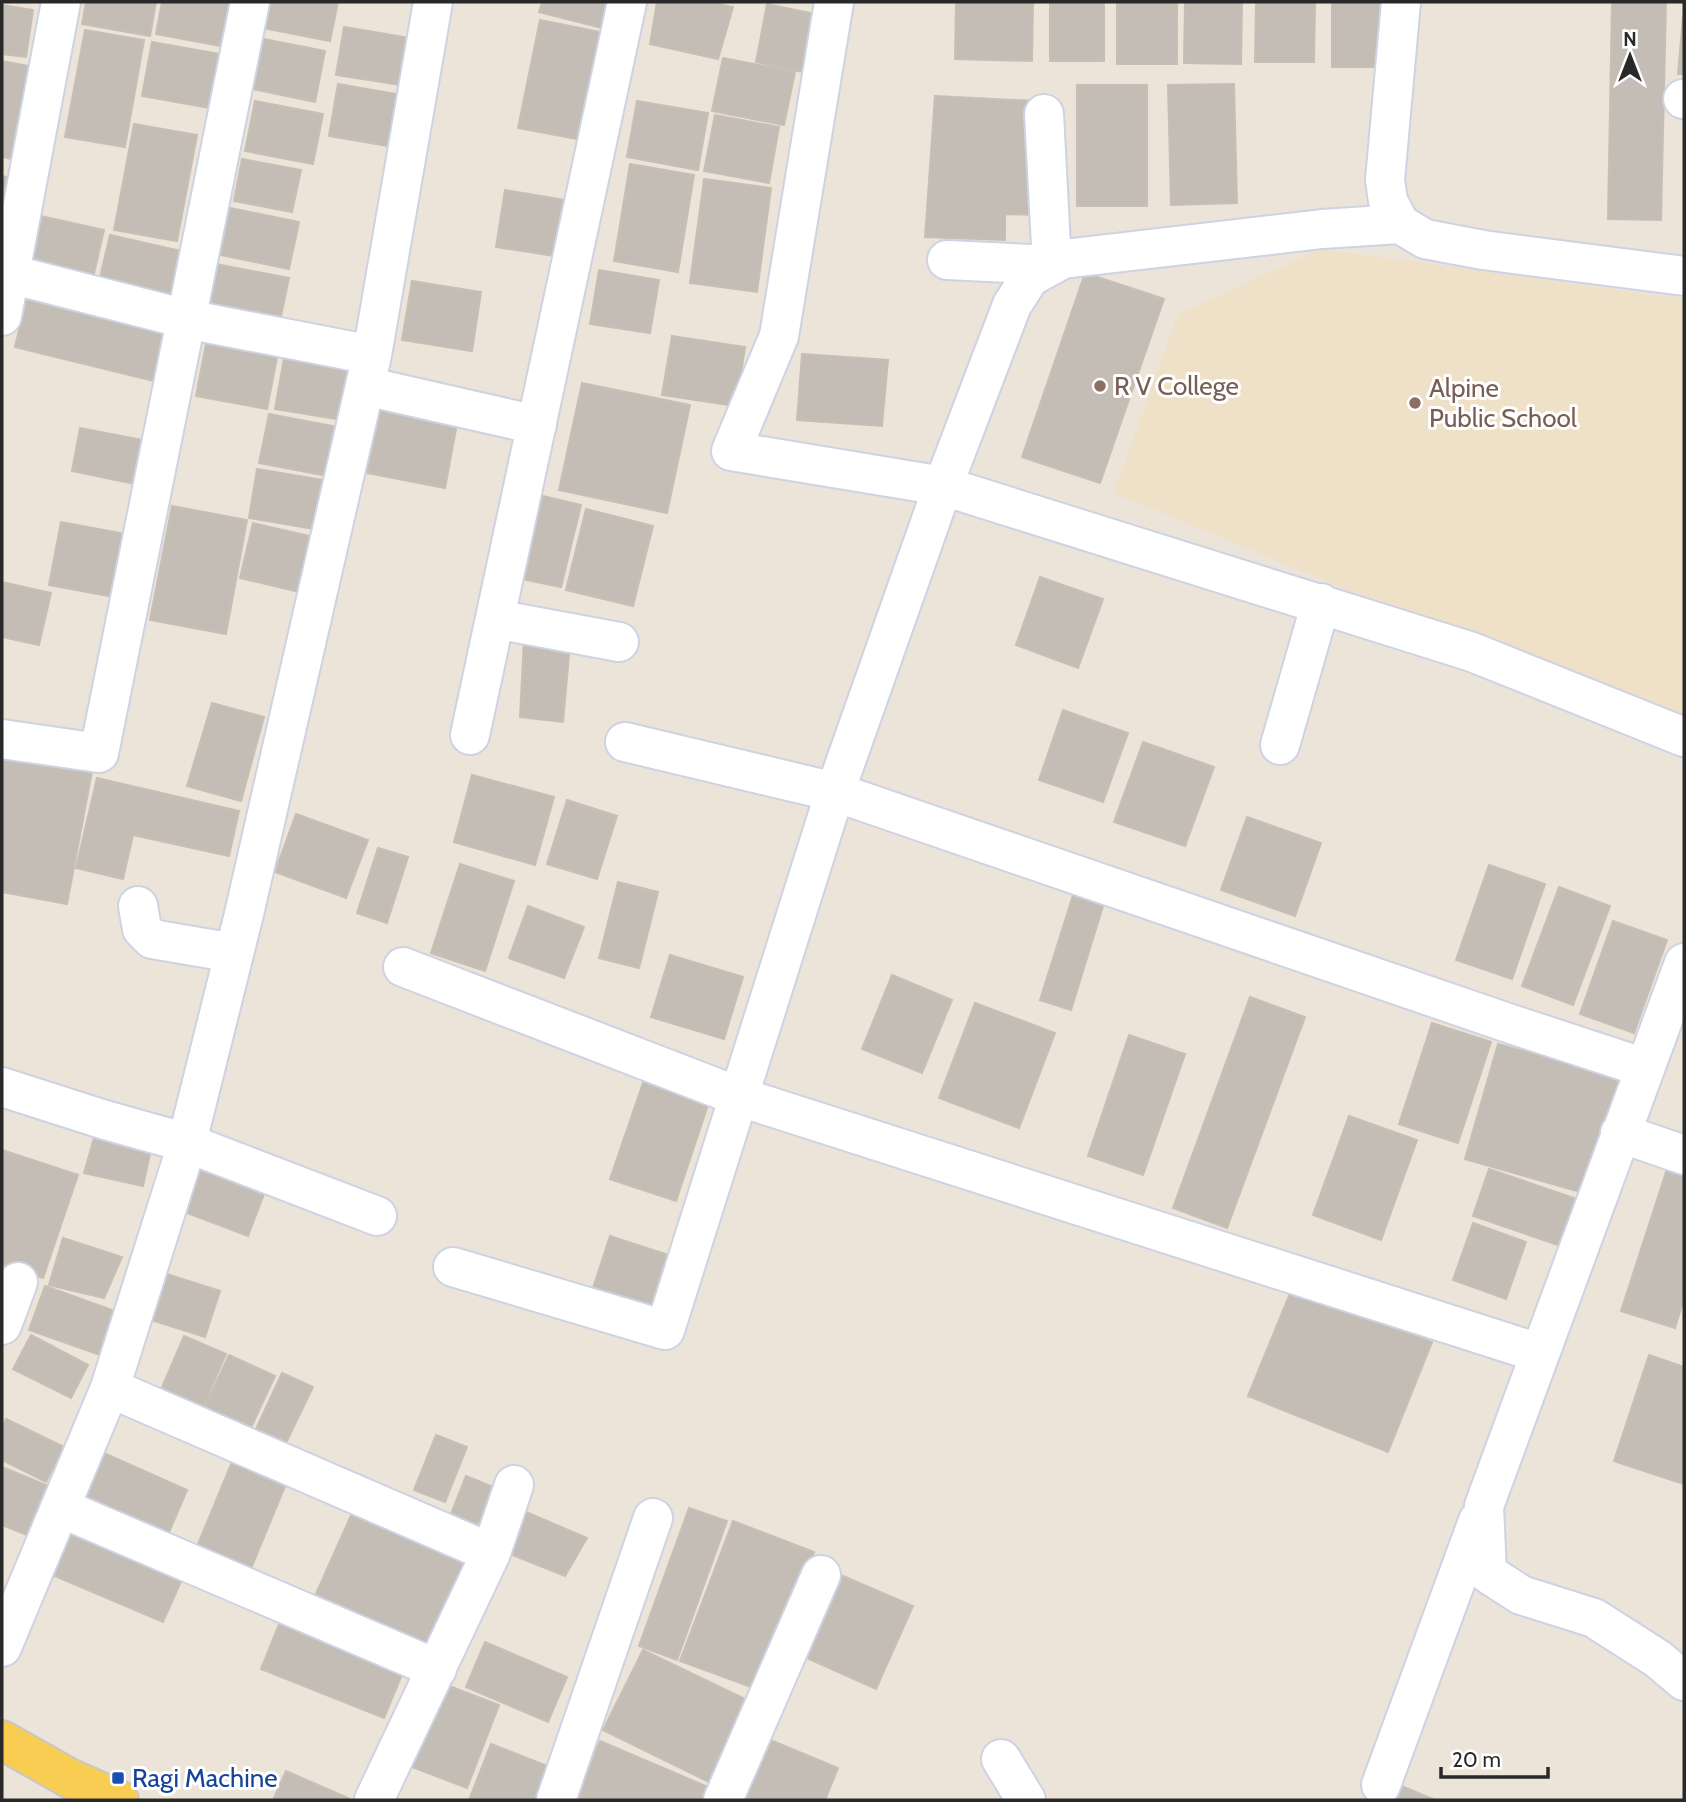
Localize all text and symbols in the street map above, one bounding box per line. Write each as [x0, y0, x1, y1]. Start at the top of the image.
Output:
north arrow [1595, 21, 1665, 91]
text: N [1623, 28, 1637, 51]
place label: R V College [1114, 370, 1239, 402]
place label: Alpine Public School [1429, 372, 1577, 434]
marker: R V College [1092, 378, 1108, 394]
marker: Alpine Public School [1407, 395, 1423, 411]
scale bar [1441, 1736, 1548, 1780]
text: 20 m [1452, 1747, 1501, 1772]
place label: Ragi Machine [132, 1762, 278, 1794]
marker: Ragi Machine [110, 1770, 126, 1786]

